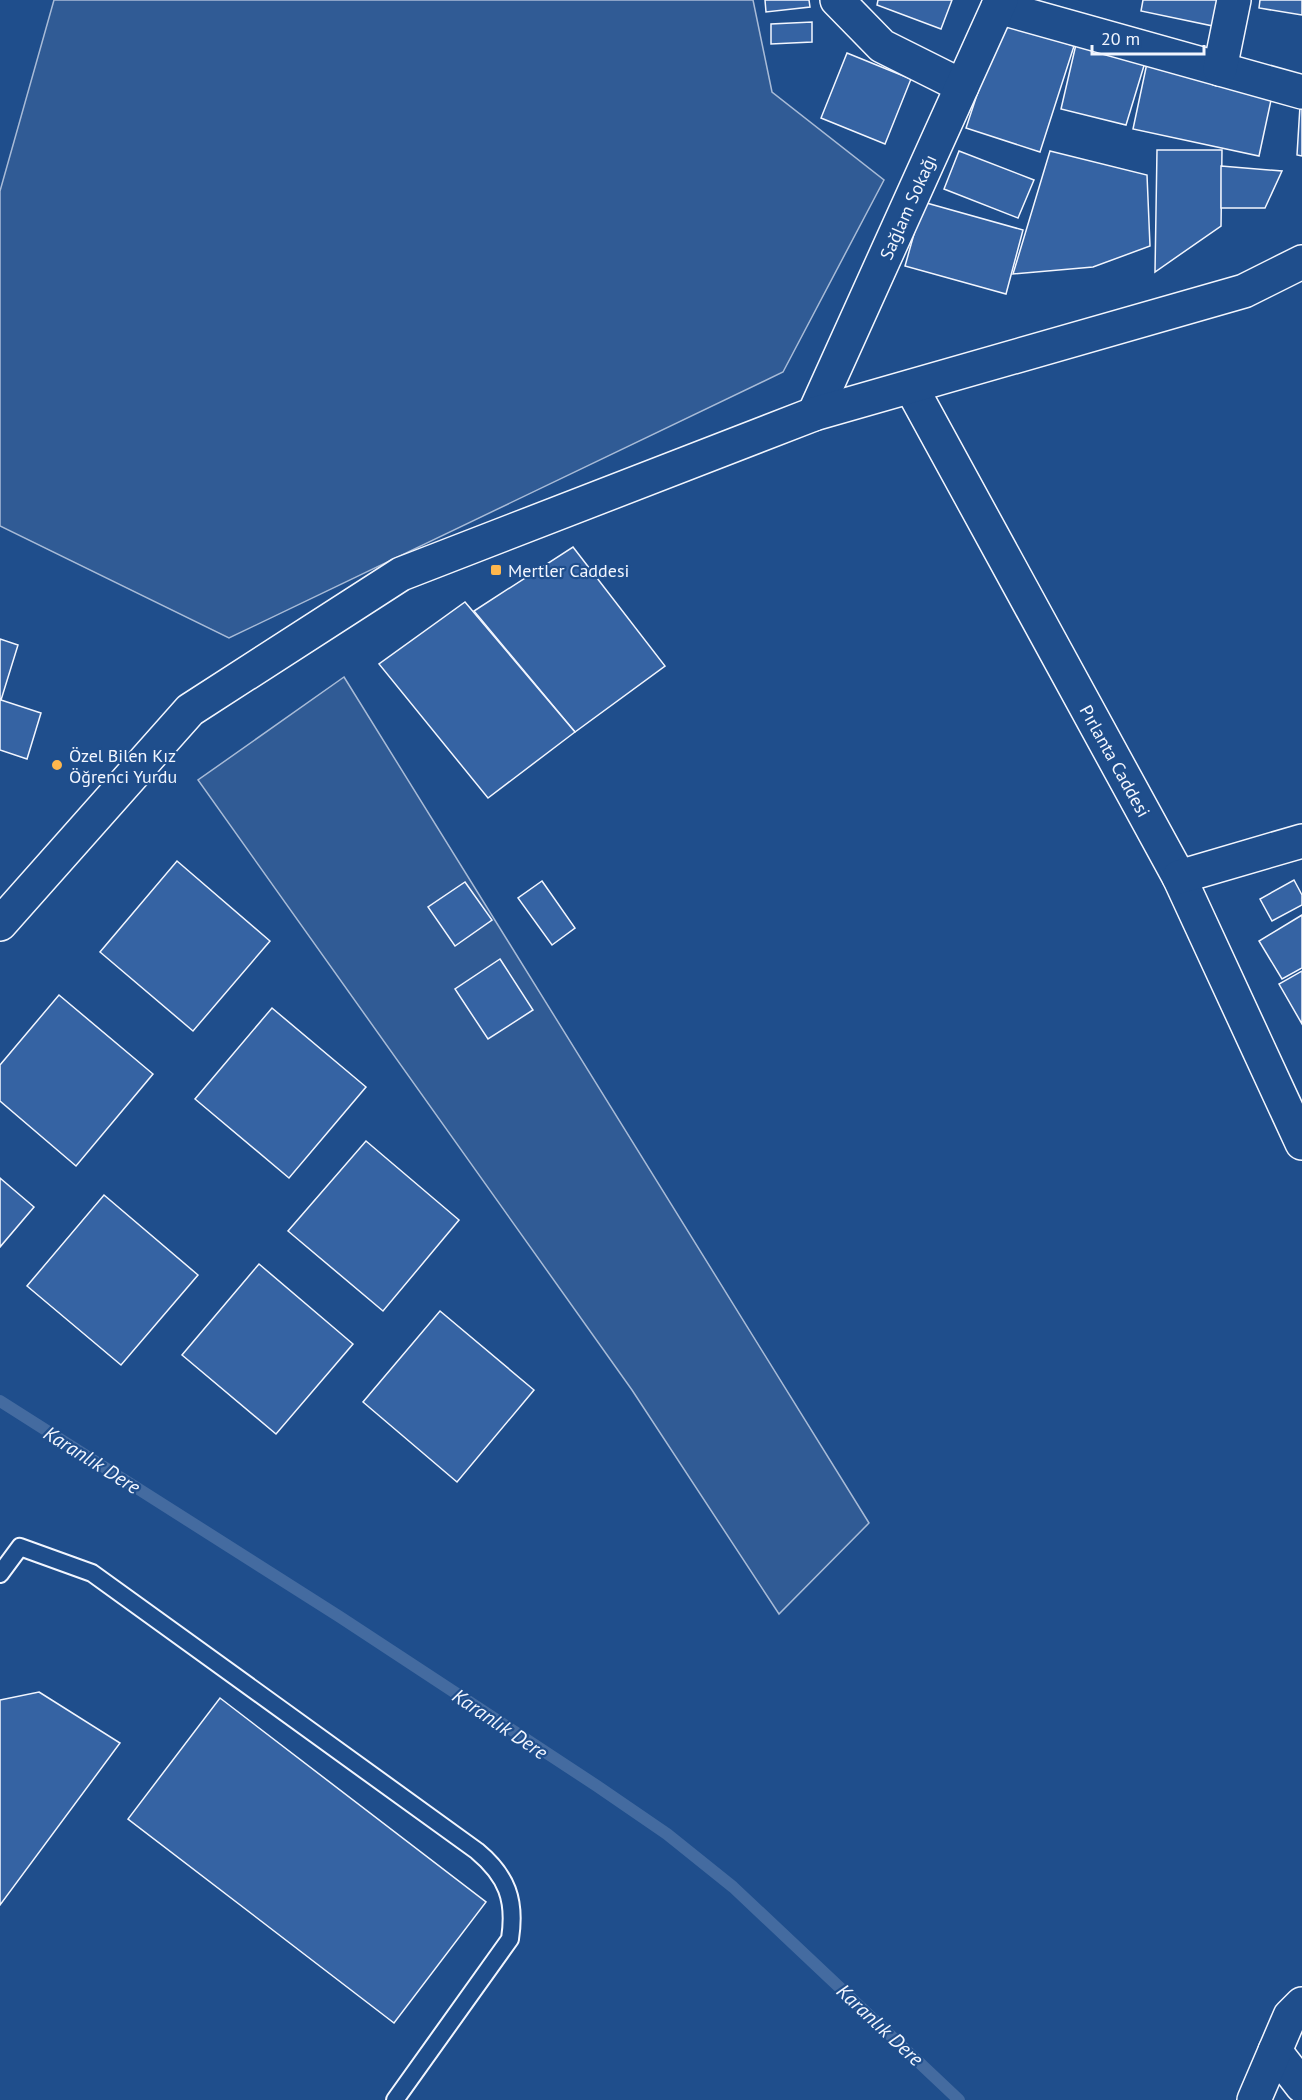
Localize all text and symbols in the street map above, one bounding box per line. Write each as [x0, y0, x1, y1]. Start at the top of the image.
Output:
scale bar [1092, 18, 1204, 56]
text: 20 m [1101, 27, 1140, 50]
street label: Sağlam Sokağı [875, 151, 941, 263]
place label: Mertler Caddesi [508, 559, 629, 582]
marker: Mertler Caddesi [489, 563, 503, 577]
street label: Pırlanta Caddesi [1075, 701, 1155, 821]
place label: Özel Bilen Kız Öğrenci Yurdu [69, 744, 177, 788]
marker: Özel Bilen Kız Öğrenci Yurdu [50, 758, 64, 772]
water label: Karanlık Dere [39, 1420, 146, 1500]
water label: Karanlık Dere [447, 1683, 553, 1766]
water label: Karanlık Dere [831, 1978, 929, 2072]

